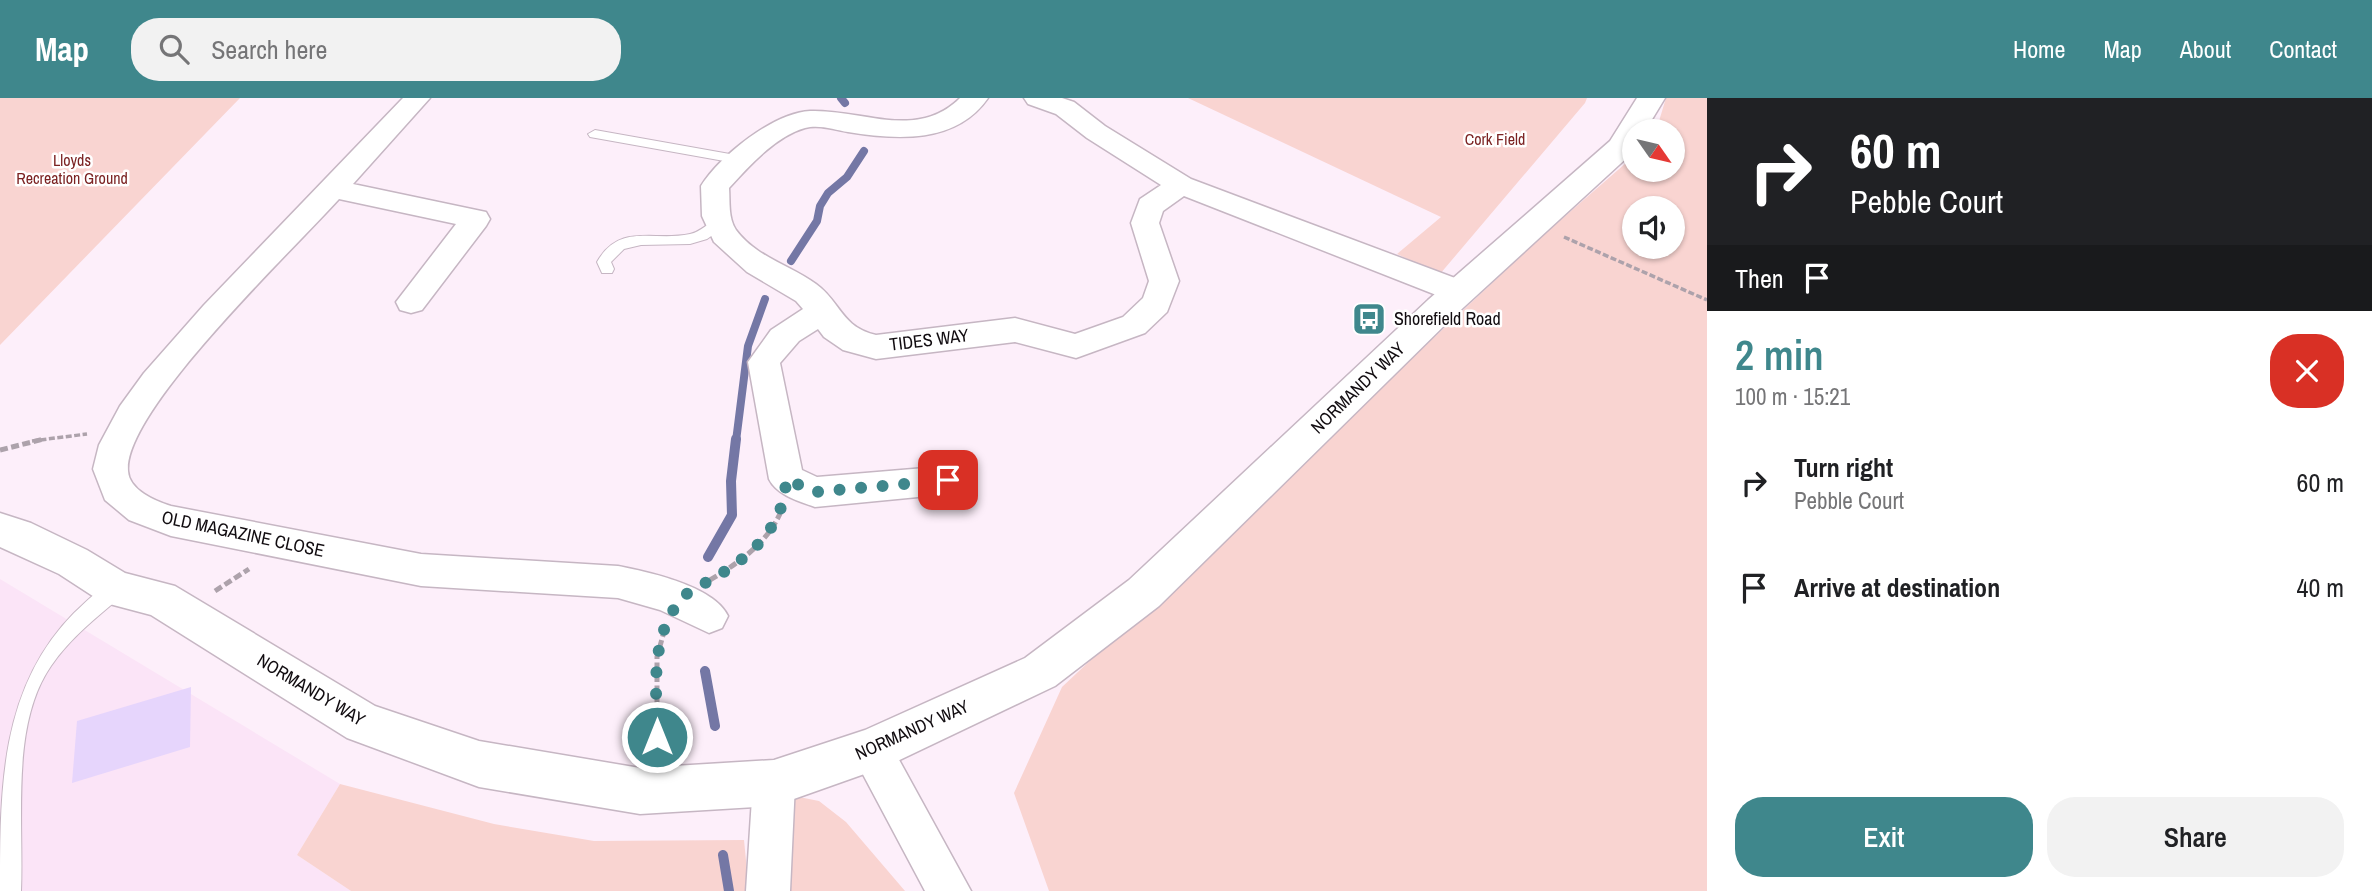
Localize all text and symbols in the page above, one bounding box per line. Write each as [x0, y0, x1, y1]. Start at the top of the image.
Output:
search box [131, 18, 621, 81]
text: Map [35, 27, 89, 71]
icon: search [155, 30, 193, 68]
text: Search here [211, 32, 327, 67]
text: Home [2013, 33, 2065, 65]
text: Map [2103, 33, 2142, 65]
text: About [2180, 33, 2231, 65]
text: Contact [2269, 33, 2337, 65]
text: 60 m [1850, 117, 1942, 183]
north arrow [1622, 119, 1685, 182]
map controls [1622, 119, 1685, 259]
icon: right [1735, 126, 1826, 217]
park label: Cork Field [1465, 128, 1525, 150]
park label: Lloyds Recreation Ground [16, 149, 128, 189]
text: Pebble Court [1850, 180, 2003, 223]
button: sound [1622, 196, 1685, 259]
icon: arrive [1798, 259, 1836, 297]
text: Then [1735, 261, 1784, 296]
bus stop icon: Shorefield Road [1350, 300, 1388, 338]
place label: Shorefield Road [1394, 306, 1501, 331]
street label: TIDES WAY [888, 322, 970, 357]
text: 2 min [1735, 327, 1824, 383]
button: close [2270, 334, 2344, 408]
street label: NORMANDY WAY [1305, 336, 1410, 439]
text: 100 m · 15:21 [1735, 381, 1850, 412]
pin [918, 450, 978, 510]
text: Turn right [1794, 450, 1893, 485]
icon: arrive [929, 461, 967, 499]
icon: right [1735, 464, 1773, 502]
text: 60 m [2297, 465, 2344, 500]
text: Pebble Court [1794, 485, 1904, 516]
street label: OLD MAGAZINE CLOSE [159, 504, 327, 563]
icon: arrive [1735, 569, 1773, 607]
text: Arrive at destination [1794, 570, 2000, 605]
text: 40 m [2297, 570, 2344, 605]
street label: NORMANDY WAY [253, 647, 370, 732]
street label: NORMANDY WAY [851, 693, 973, 766]
position arrow [620, 700, 694, 774]
button: Exit [1735, 797, 2033, 877]
button: Share [2047, 797, 2344, 877]

